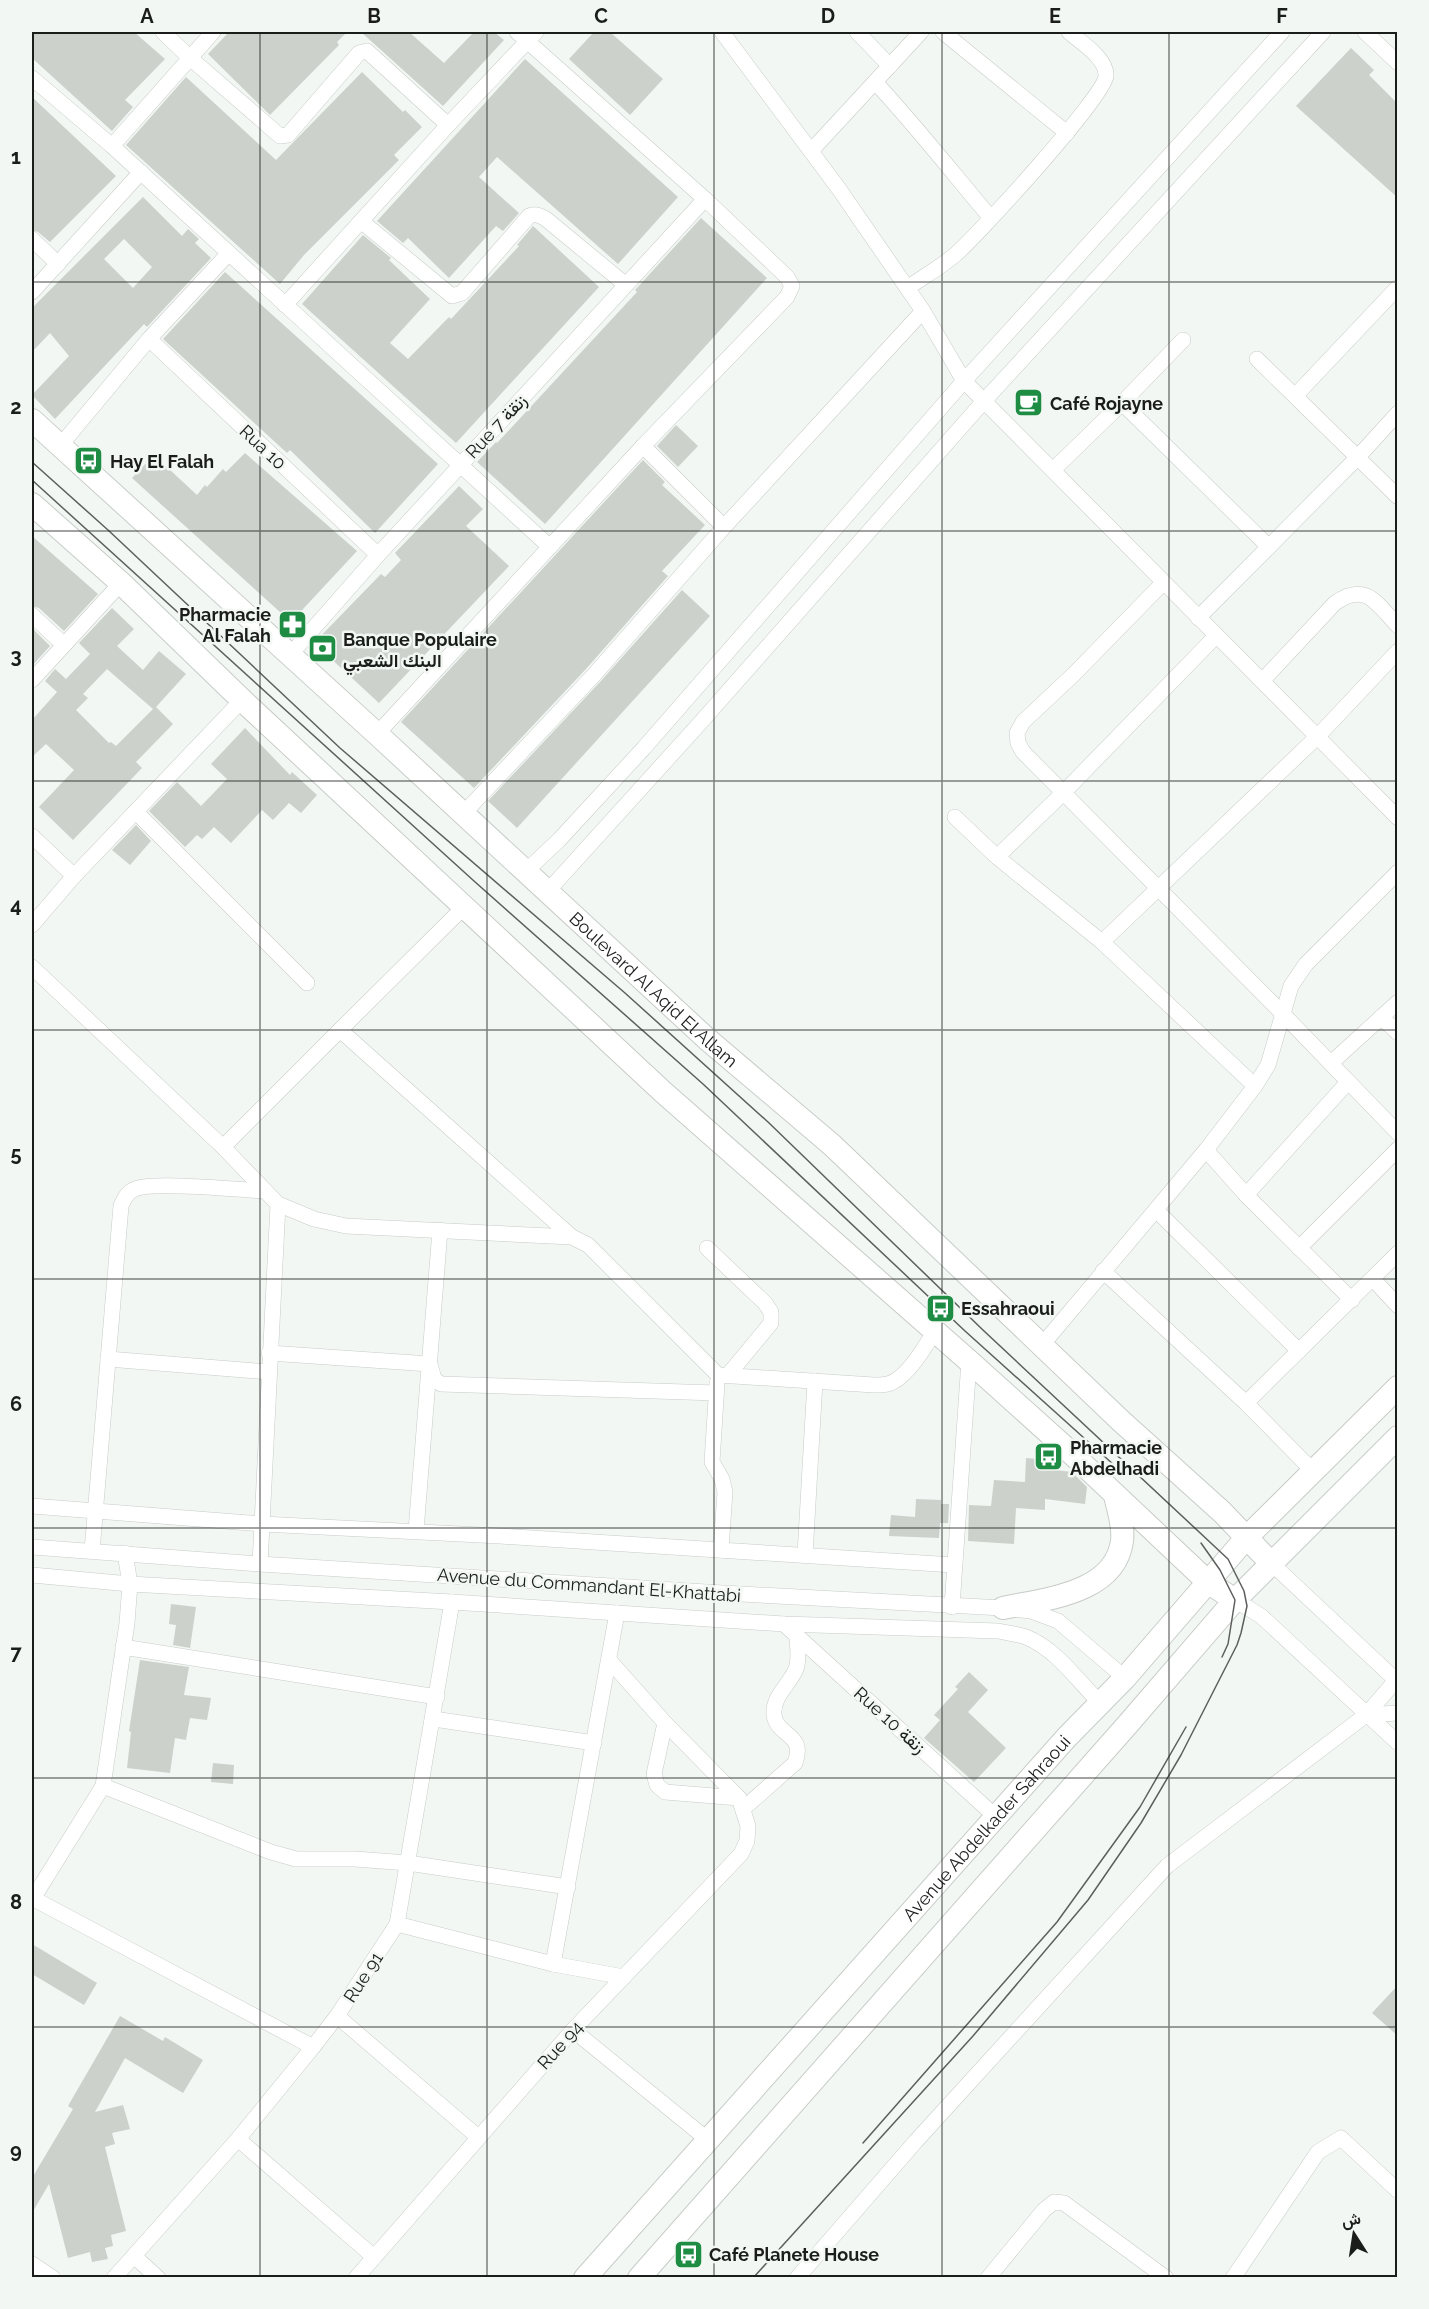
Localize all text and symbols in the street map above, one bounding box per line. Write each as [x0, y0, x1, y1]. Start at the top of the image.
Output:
text: A [140, 4, 154, 28]
text: B [367, 4, 381, 28]
text: C [594, 4, 608, 28]
text: D [821, 4, 835, 28]
text: E [1049, 4, 1061, 28]
text: F [1276, 4, 1288, 28]
text: 1 [11, 145, 21, 169]
cafe icon: Café Rojayne [1013, 387, 1045, 419]
street label: Rue 7 زنقة [461, 390, 532, 463]
place label: Café Rojayne [1050, 393, 1163, 414]
text: 2 [10, 395, 22, 419]
street label: Rua 10 [236, 420, 290, 474]
bus stop icon: Hay El Falah [73, 445, 105, 477]
place label: Hay El Falah [110, 451, 214, 472]
place label: Pharmacie Al Falah [179, 604, 271, 646]
pharmacy icon: Pharmacie Al Falah [276, 608, 308, 640]
place label: Banque Populaire البنك الشعبي [343, 629, 497, 676]
bank icon: Banque Populaire البنك الشعبي [306, 633, 338, 665]
text: 3 [10, 644, 22, 668]
text: 4 [10, 893, 22, 917]
street label: Boulevard Al Aqid El Allam [566, 907, 742, 1071]
text: 5 [10, 1142, 22, 1166]
bus stop icon: Essahraoui [924, 1292, 956, 1324]
place label: Essahraoui [961, 1298, 1055, 1319]
text: 6 [10, 1392, 22, 1416]
place label: Pharmacie Abdelhadi [1070, 1437, 1162, 1479]
bus stop icon: Pharmacie Abdelhadi [1033, 1441, 1065, 1473]
street label: Avenue du Commandant El-Khattabi [436, 1564, 742, 1606]
text: 7 [10, 1641, 22, 1665]
street label: Rue 10 زنقة [849, 1682, 930, 1758]
street label: Avenue Abdelkader Sahraoui [898, 1731, 1074, 1925]
text: 8 [10, 1890, 22, 1914]
street label: Rue 91 [339, 1948, 387, 2006]
street label: Rue 94 [533, 2016, 587, 2074]
text: 9 [10, 2139, 22, 2163]
north arrow [1324, 2204, 1384, 2264]
text: ش [1340, 2209, 1362, 2231]
bus stop icon: Café Planete House [672, 2238, 704, 2270]
place label: Café Planete House [709, 2244, 879, 2265]

